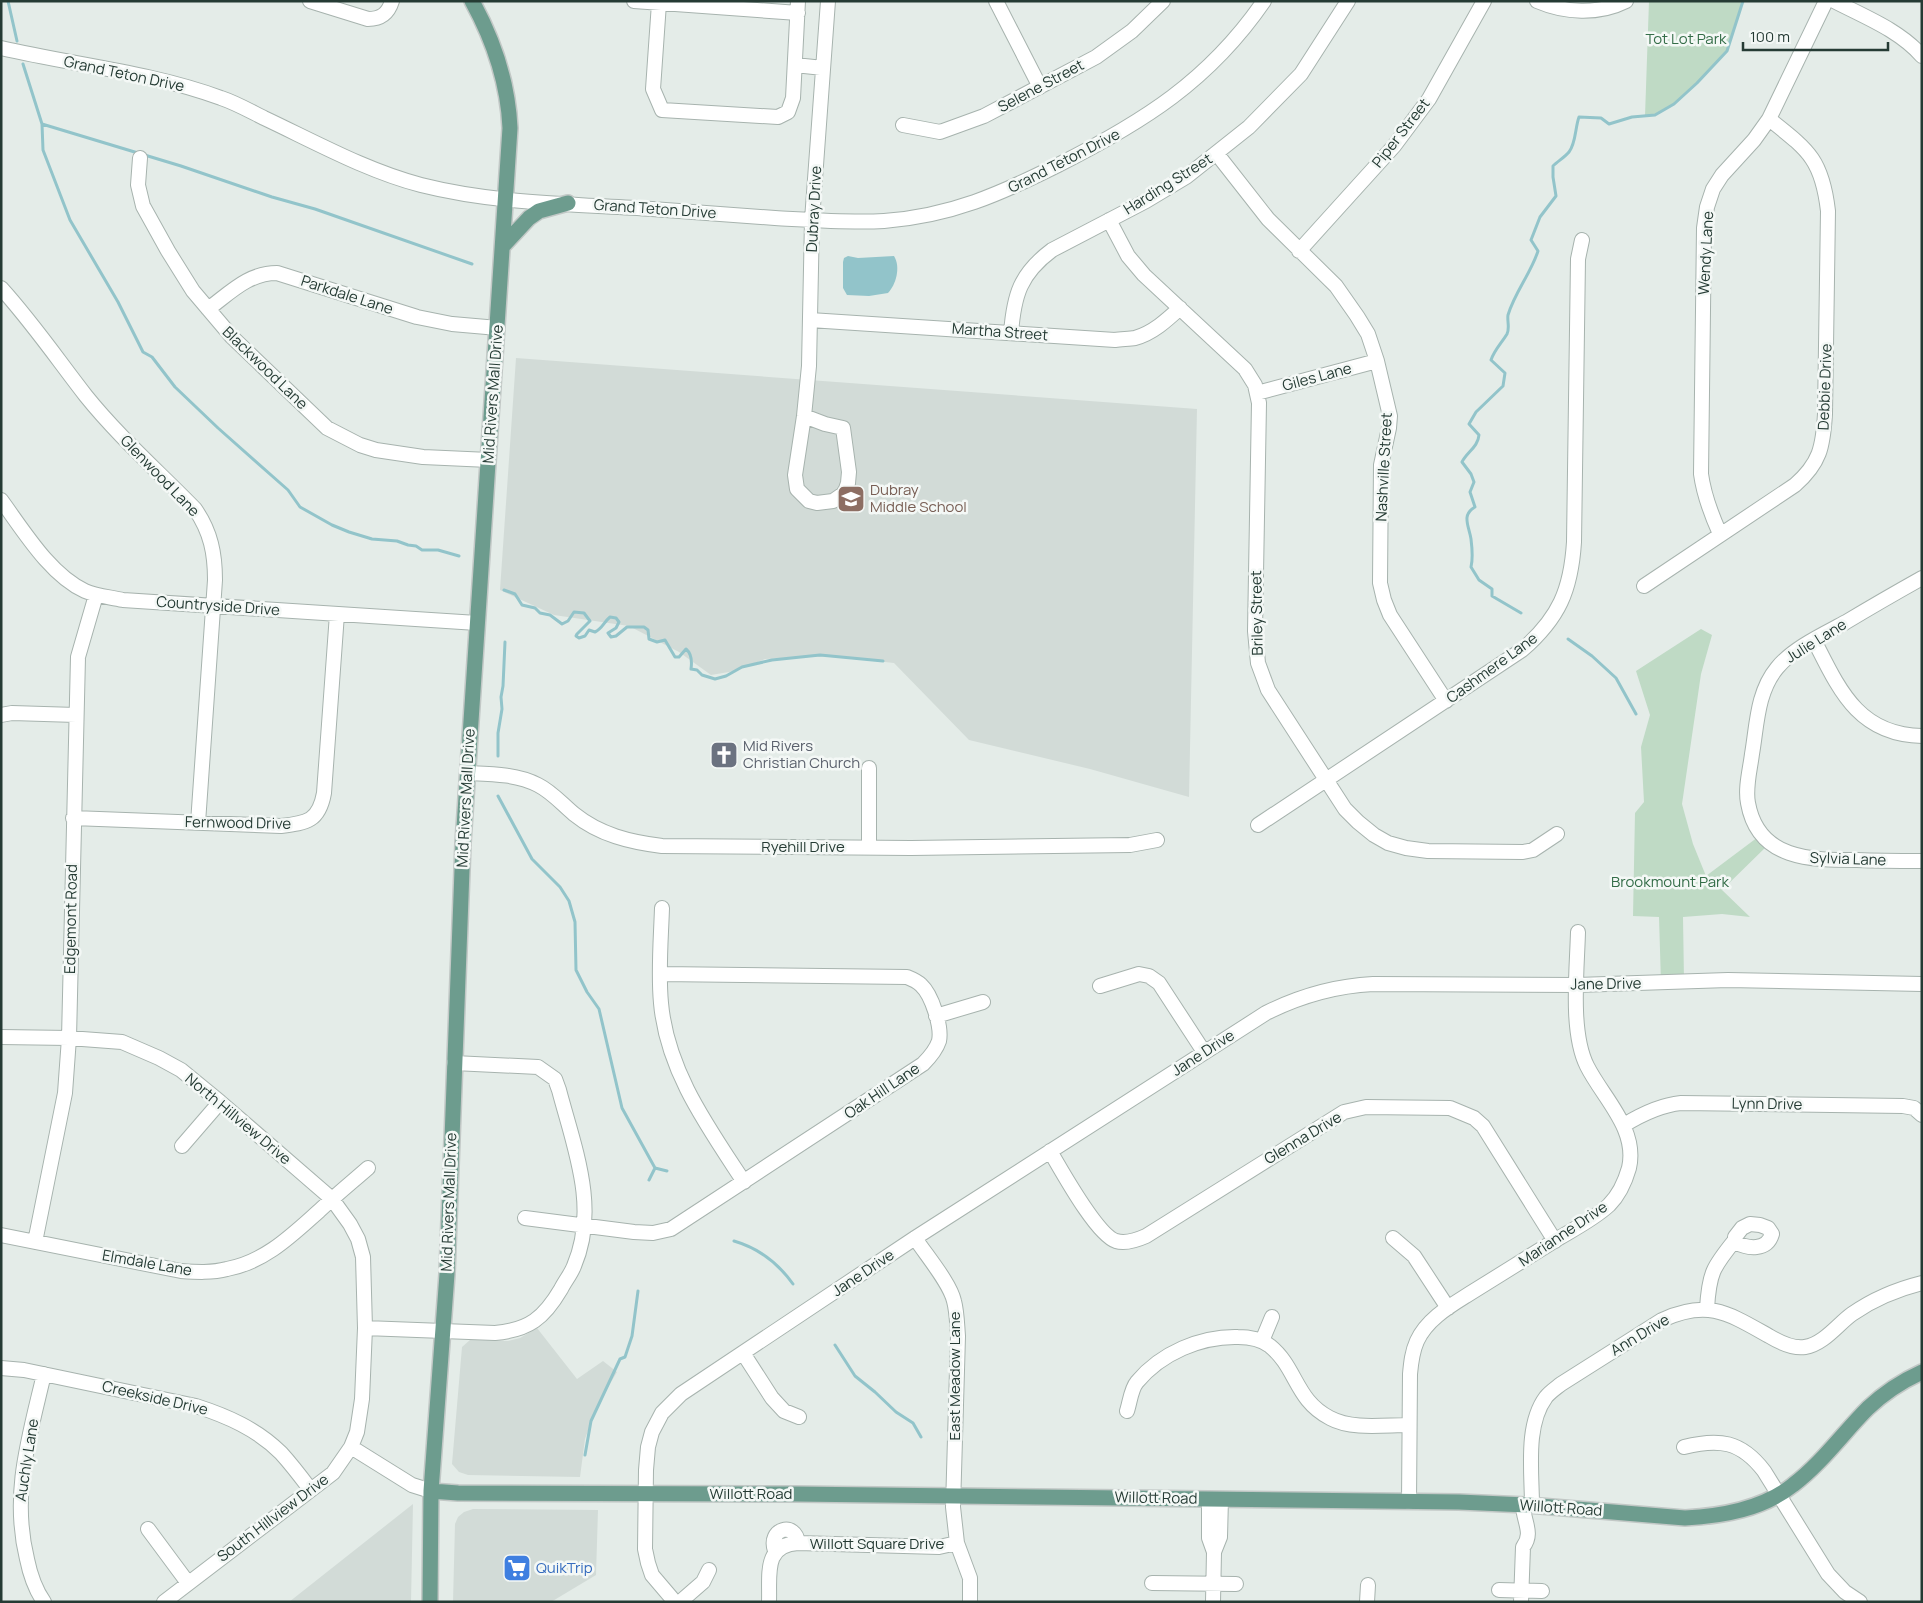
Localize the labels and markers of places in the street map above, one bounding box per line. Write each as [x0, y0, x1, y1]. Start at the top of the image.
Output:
place label: Dubray Middle School [870, 479, 967, 517]
school or university icon: Dubray Middle School [836, 484, 866, 514]
place label: Mid Rivers Christian Church [743, 735, 860, 773]
church icon: Mid Rivers Christian Church [709, 740, 739, 770]
supermarket icon: QuikTrip [502, 1553, 532, 1583]
place label: QuikTrip [536, 1557, 593, 1578]

